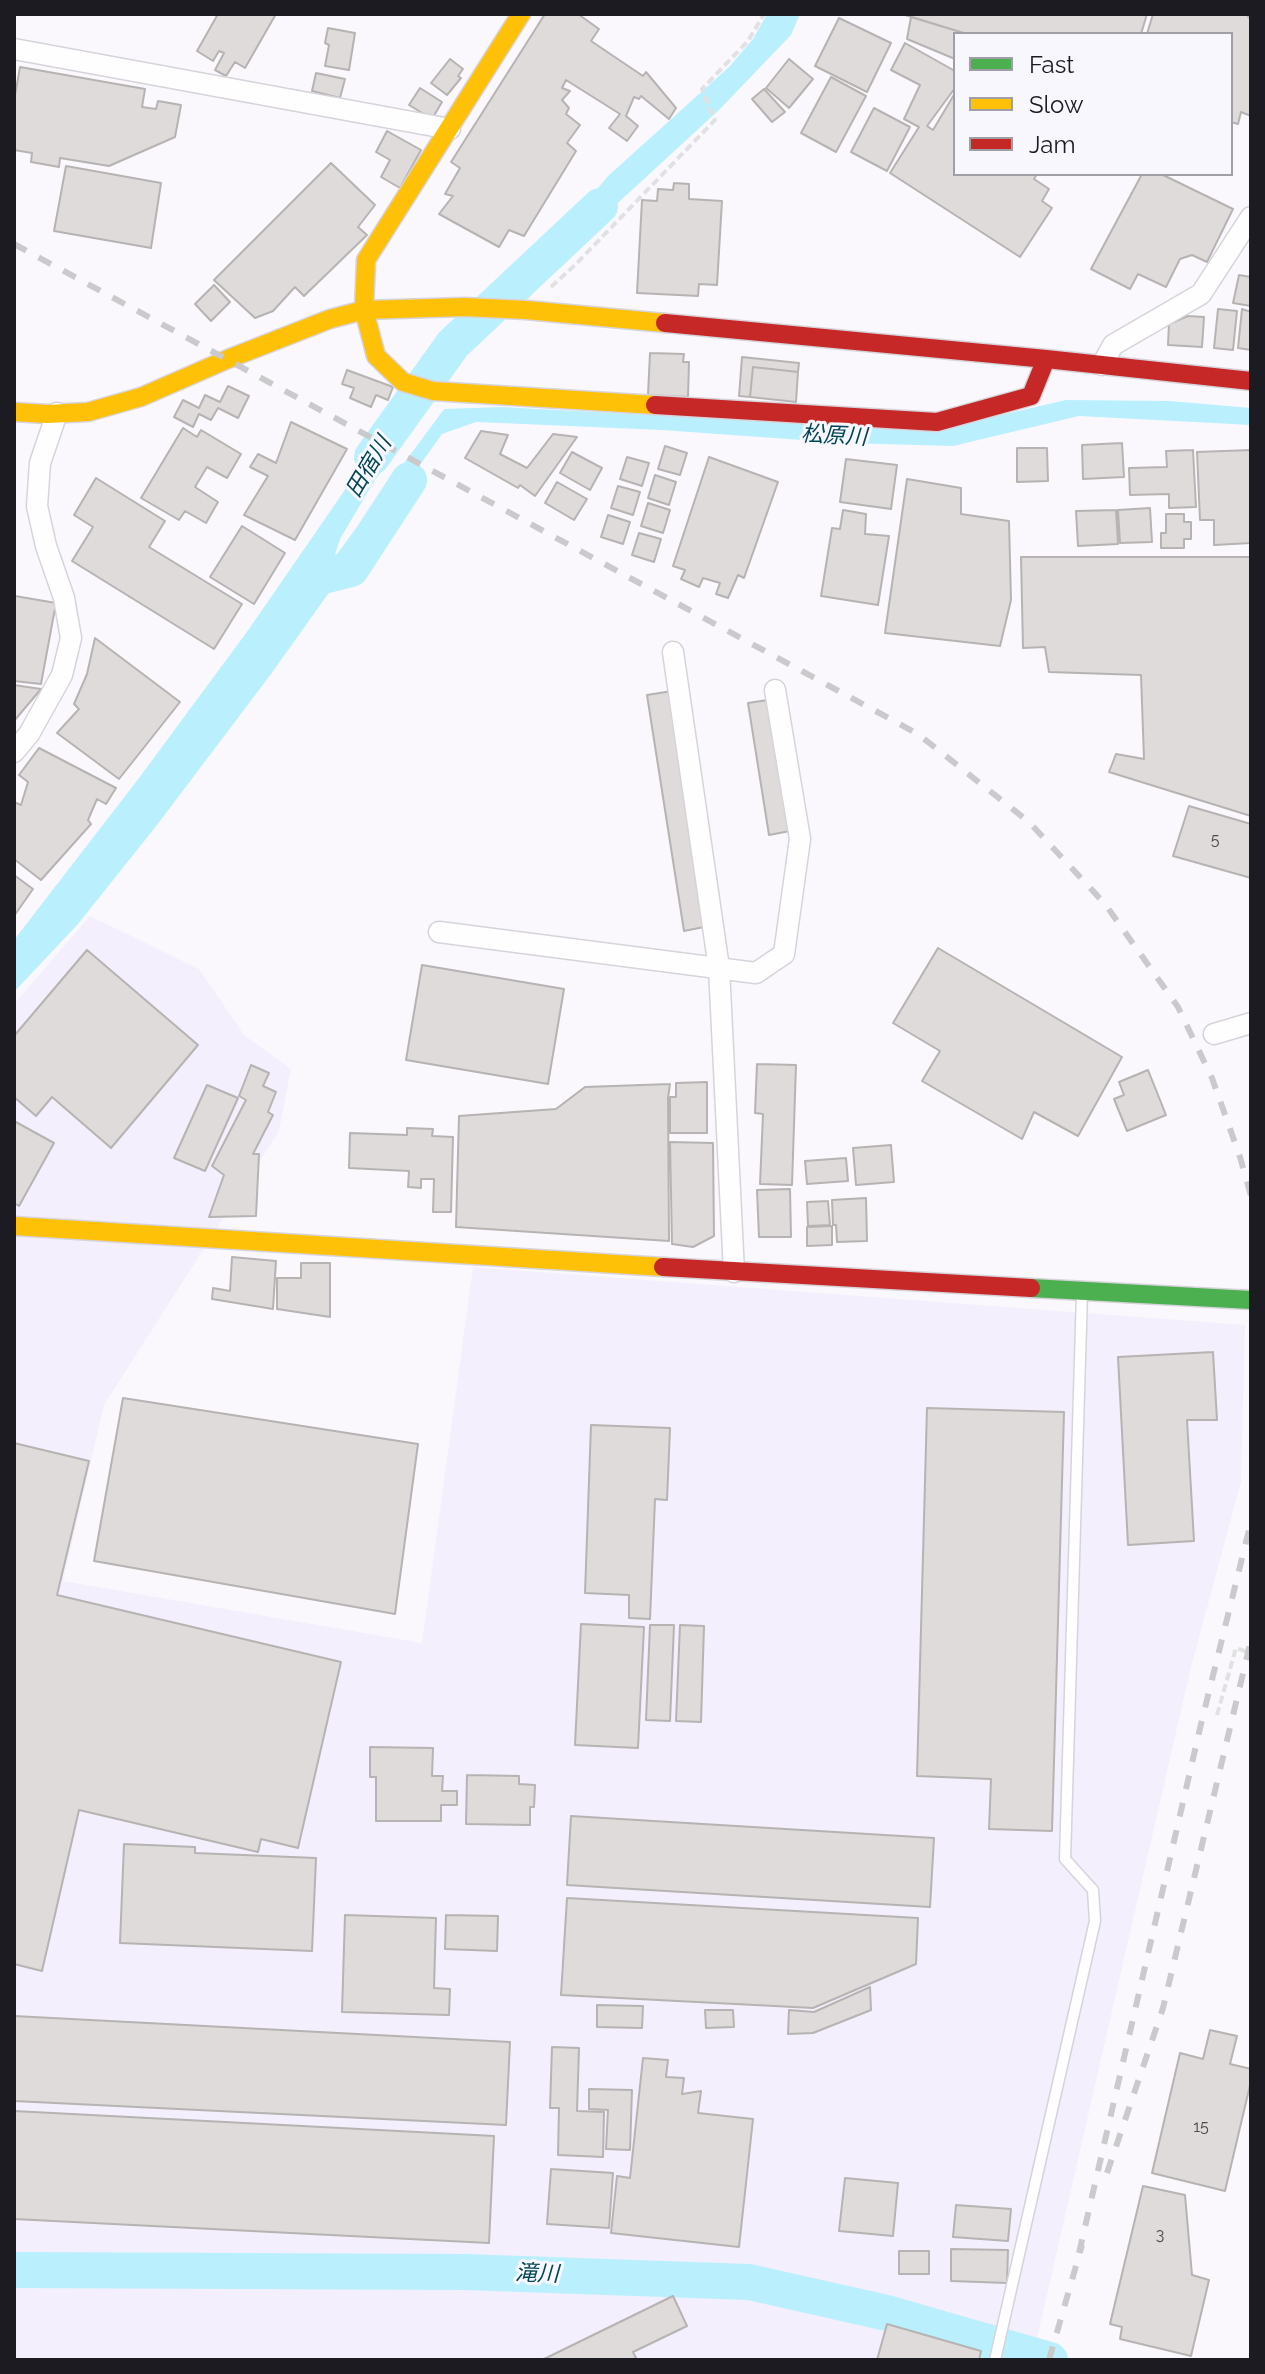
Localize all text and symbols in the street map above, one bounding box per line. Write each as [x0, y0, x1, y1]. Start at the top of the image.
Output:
legend [953, 32, 1233, 176]
text: Fast [1029, 50, 1074, 79]
text: Slow [1029, 90, 1083, 119]
text: Jam [1029, 130, 1075, 159]
water label: 松原川 [800, 421, 868, 451]
water label: 田宿川 [341, 432, 397, 502]
house number: 5 [1211, 830, 1219, 850]
house number: 15 [1193, 2117, 1209, 2137]
house number: 3 [1156, 2225, 1164, 2245]
water label: 滝川 [515, 2260, 559, 2288]

